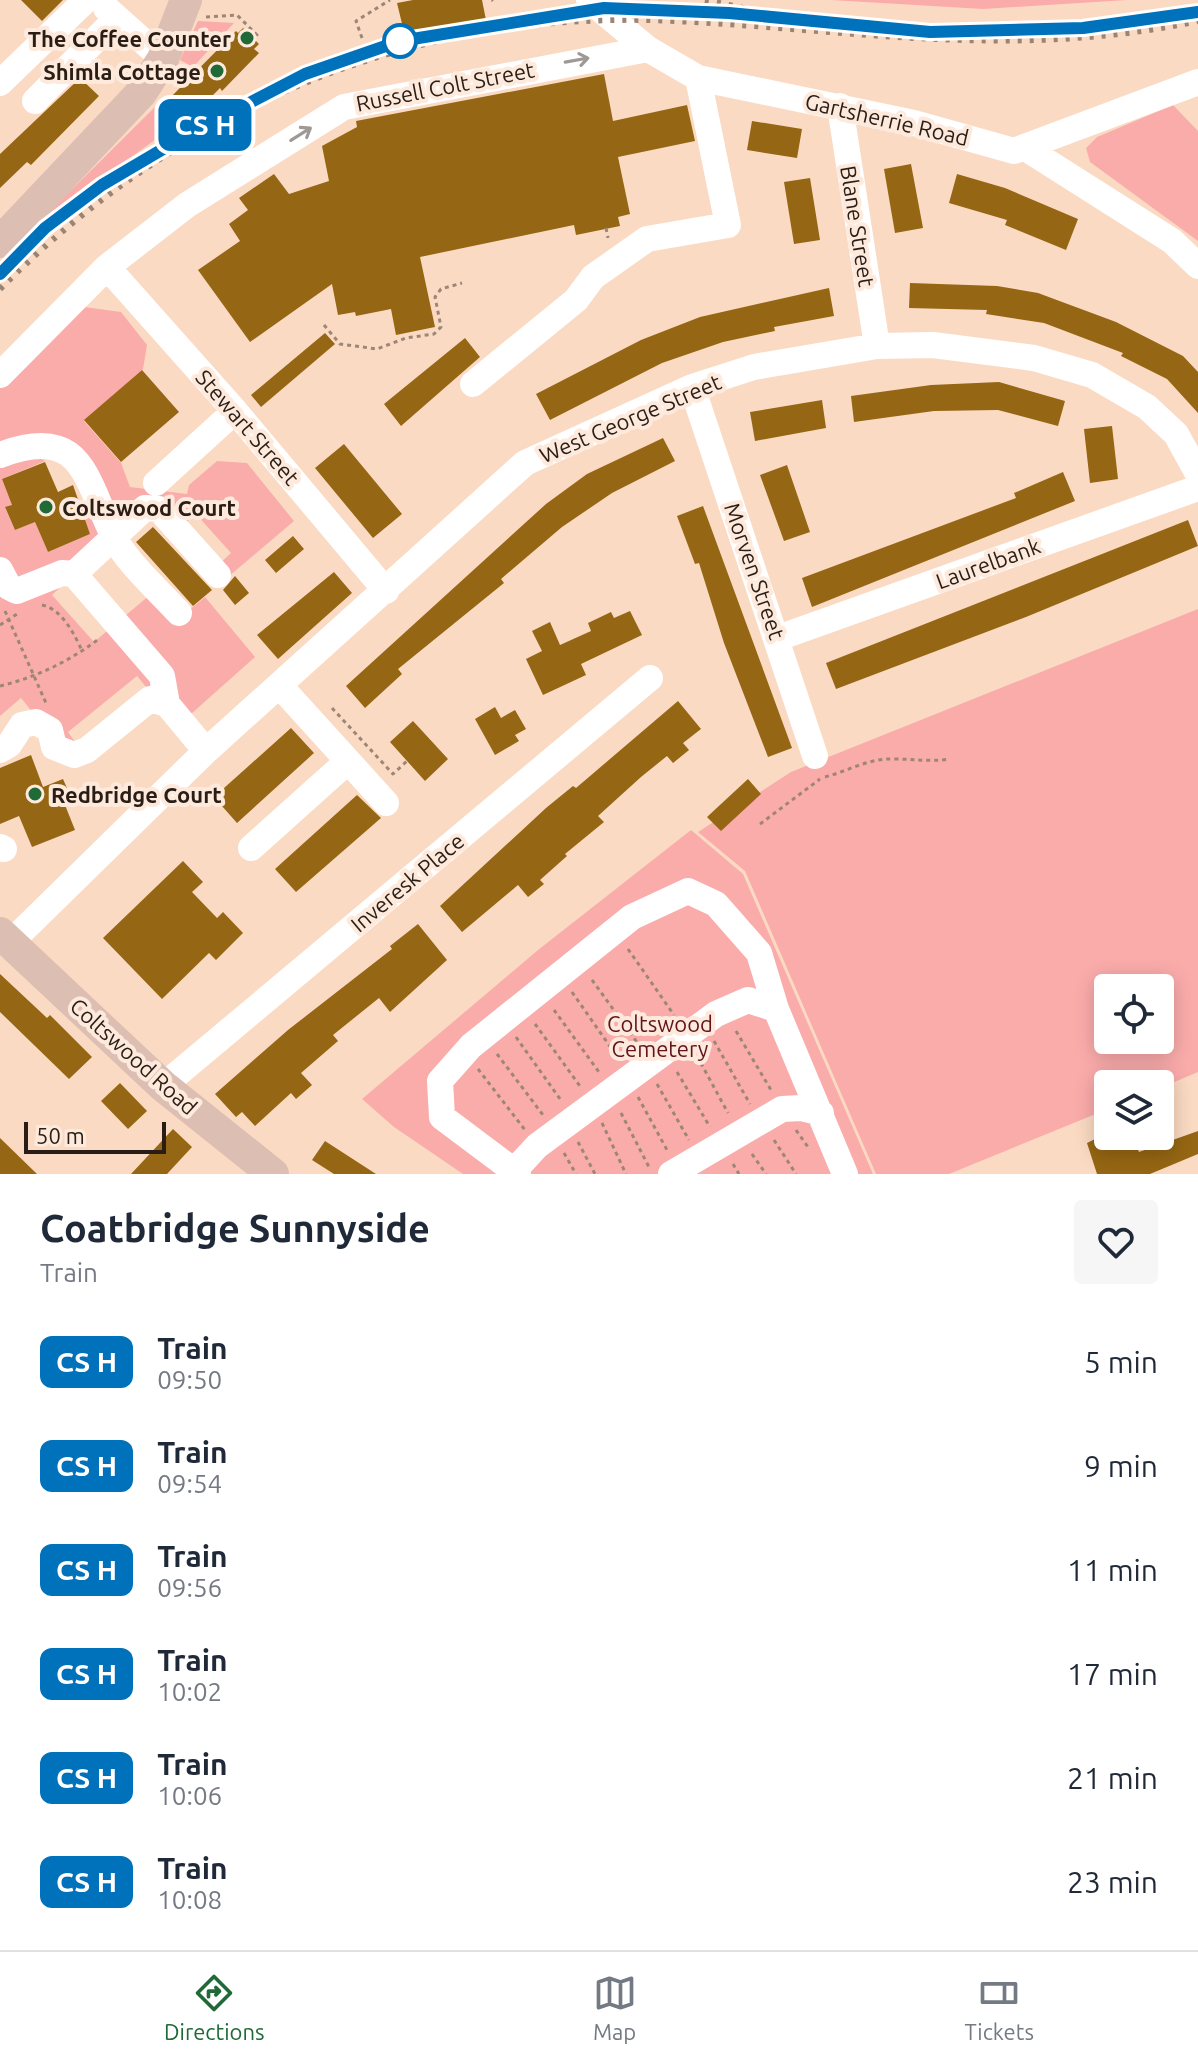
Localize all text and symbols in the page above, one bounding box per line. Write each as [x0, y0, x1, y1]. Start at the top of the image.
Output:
unlabelled marker [383, 24, 417, 58]
place label: The Coffee Counter [28, 26, 231, 51]
marker: The Coffee Counter [238, 29, 256, 47]
one-way arrow [563, 52, 589, 67]
street label: Russell Colt Street [354, 56, 537, 116]
place label: Shimla Cottage [43, 59, 201, 84]
marker: Shimla Cottage [208, 62, 226, 80]
street label: Gartsherrie Road [803, 88, 971, 150]
line badge: CS H [149, 99, 261, 151]
text: CS H [174, 109, 236, 140]
one-way arrow [289, 125, 312, 141]
street label: Blane Street [836, 164, 880, 289]
street label: Stewart Street [191, 364, 305, 490]
street label: West George Street [536, 368, 725, 468]
place label: Coltswood Court [62, 495, 236, 520]
marker: Coltswood Court [37, 498, 55, 516]
street label: Morven Street [720, 499, 790, 643]
street label: Laurelbank [932, 533, 1044, 593]
place label: Redbridge Court [51, 782, 222, 807]
marker: Redbridge Court [26, 785, 44, 803]
street label: Inveresk Place [345, 828, 469, 936]
map controls [1094, 974, 1174, 1150]
button: locate [1094, 974, 1174, 1054]
street label: Coltswood Road [66, 993, 202, 1119]
park label: Coltswood Cemetery [607, 1011, 713, 1061]
button: layers [1094, 1070, 1174, 1150]
scale bar [24, 1118, 166, 1154]
text: 50 m [36, 1123, 85, 1148]
button: heart [1074, 1200, 1158, 1284]
text: Coatbridge Sunnyside [40, 1207, 430, 1249]
text: Train [40, 1258, 98, 1287]
text: Train [157, 1331, 228, 1365]
text: 5 min [1084, 1345, 1158, 1379]
text: CS H [56, 1346, 117, 1377]
text: 09:50 [157, 1365, 222, 1394]
text: Train [157, 1435, 228, 1469]
text: 9 min [1084, 1449, 1158, 1483]
text: CS H [56, 1450, 117, 1481]
text: 09:54 [157, 1469, 222, 1498]
text: Train [157, 1539, 228, 1573]
text: 11 min [1067, 1553, 1158, 1587]
text: CS H [56, 1554, 117, 1585]
text: 09:56 [157, 1573, 222, 1602]
text: Train [157, 1643, 228, 1677]
text: 17 min [1067, 1657, 1158, 1691]
text: CS H [56, 1658, 117, 1689]
text: 10:02 [157, 1677, 222, 1706]
text: Train [157, 1747, 228, 1781]
text: 21 min [1067, 1761, 1158, 1795]
text: CS H [56, 1762, 117, 1793]
text: 10:06 [157, 1781, 222, 1810]
text: Train [157, 1851, 228, 1885]
text: 23 min [1067, 1865, 1158, 1899]
text: CS H [56, 1866, 117, 1897]
text: 10:08 [157, 1885, 222, 1914]
tab: Directions [164, 1971, 265, 2044]
tab: Map [593, 1971, 637, 2044]
tab: Tickets [965, 1971, 1034, 2044]

